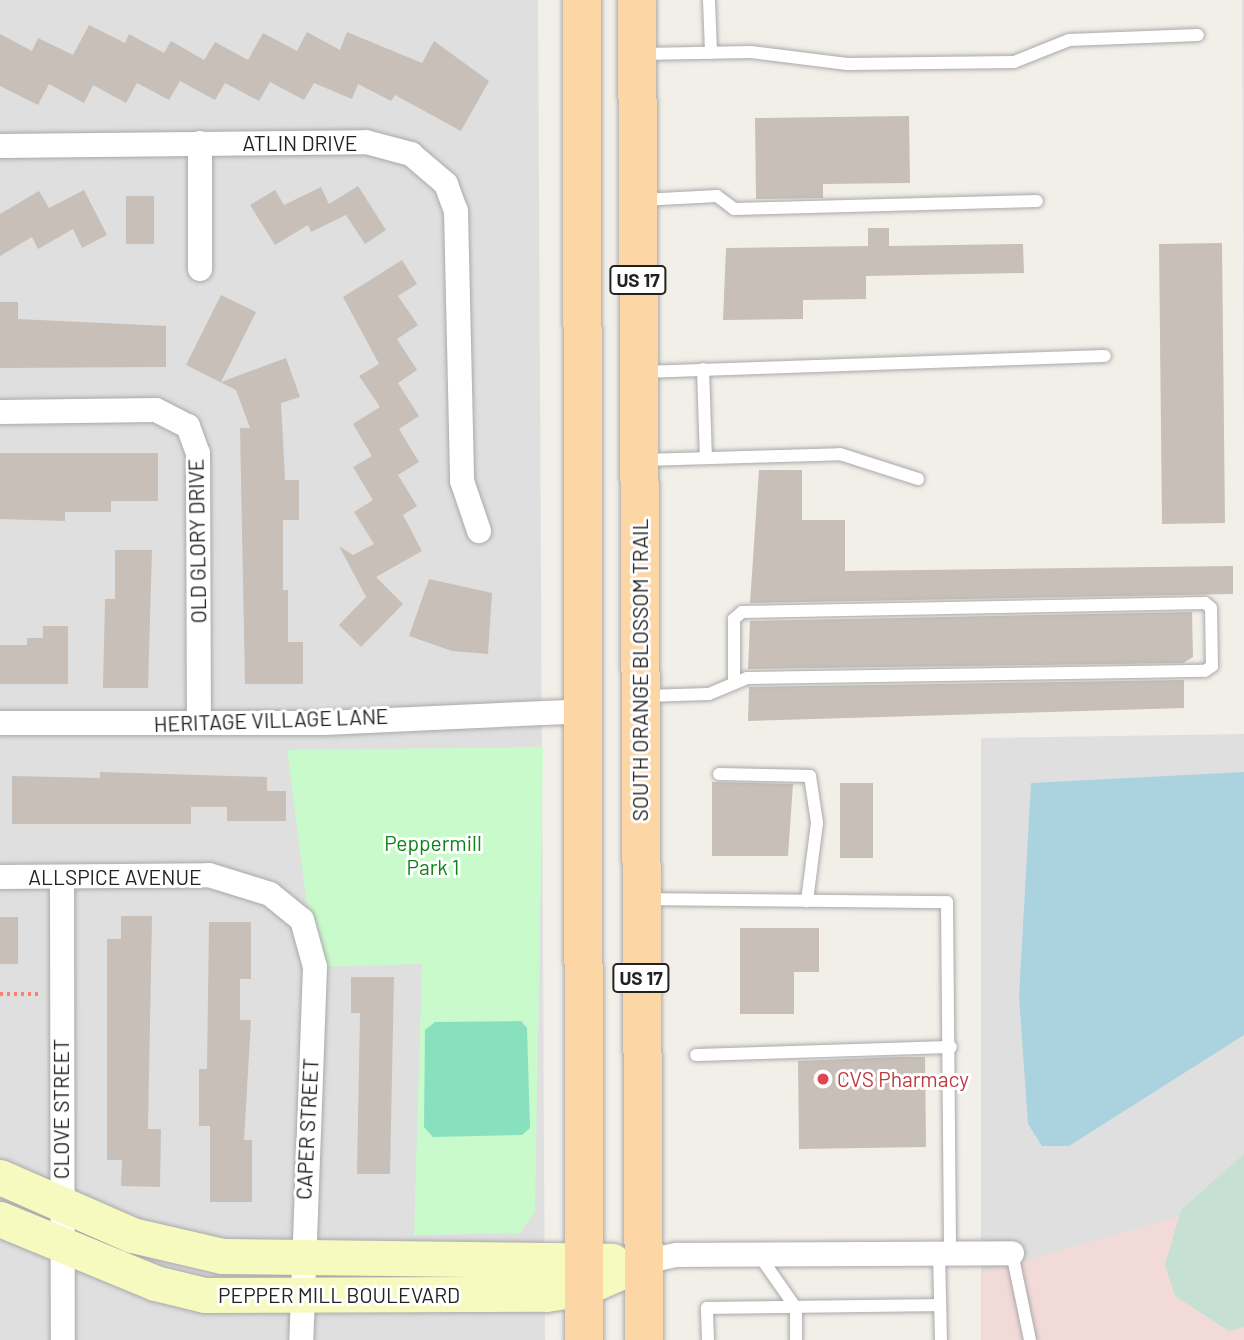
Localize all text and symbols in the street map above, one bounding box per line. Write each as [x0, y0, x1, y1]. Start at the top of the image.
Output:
street label: ATLIN DRIVE [242, 130, 358, 156]
road number: US 17 [608, 264, 668, 296]
street label: OLD GLORY DRIVE [183, 458, 211, 624]
street label: SOUTH ORANGE BLOSSOM TRAIL [627, 519, 653, 821]
street label: HERITAGE VILLAGE LANE [153, 703, 389, 737]
park label: Peppermill Park 1 [384, 830, 482, 880]
street label: ALLSPICE AVENUE [28, 864, 202, 890]
road number: US 17 [611, 962, 671, 994]
street label: CLOVE STREET [48, 1039, 74, 1179]
street label: CAPER STREET [291, 1058, 323, 1200]
place label: CVS Pharmacy [837, 1066, 969, 1092]
marker: CVS Pharmacy [815, 1071, 831, 1087]
street label: PEPPER MILL BOULEVARD [218, 1282, 460, 1308]

